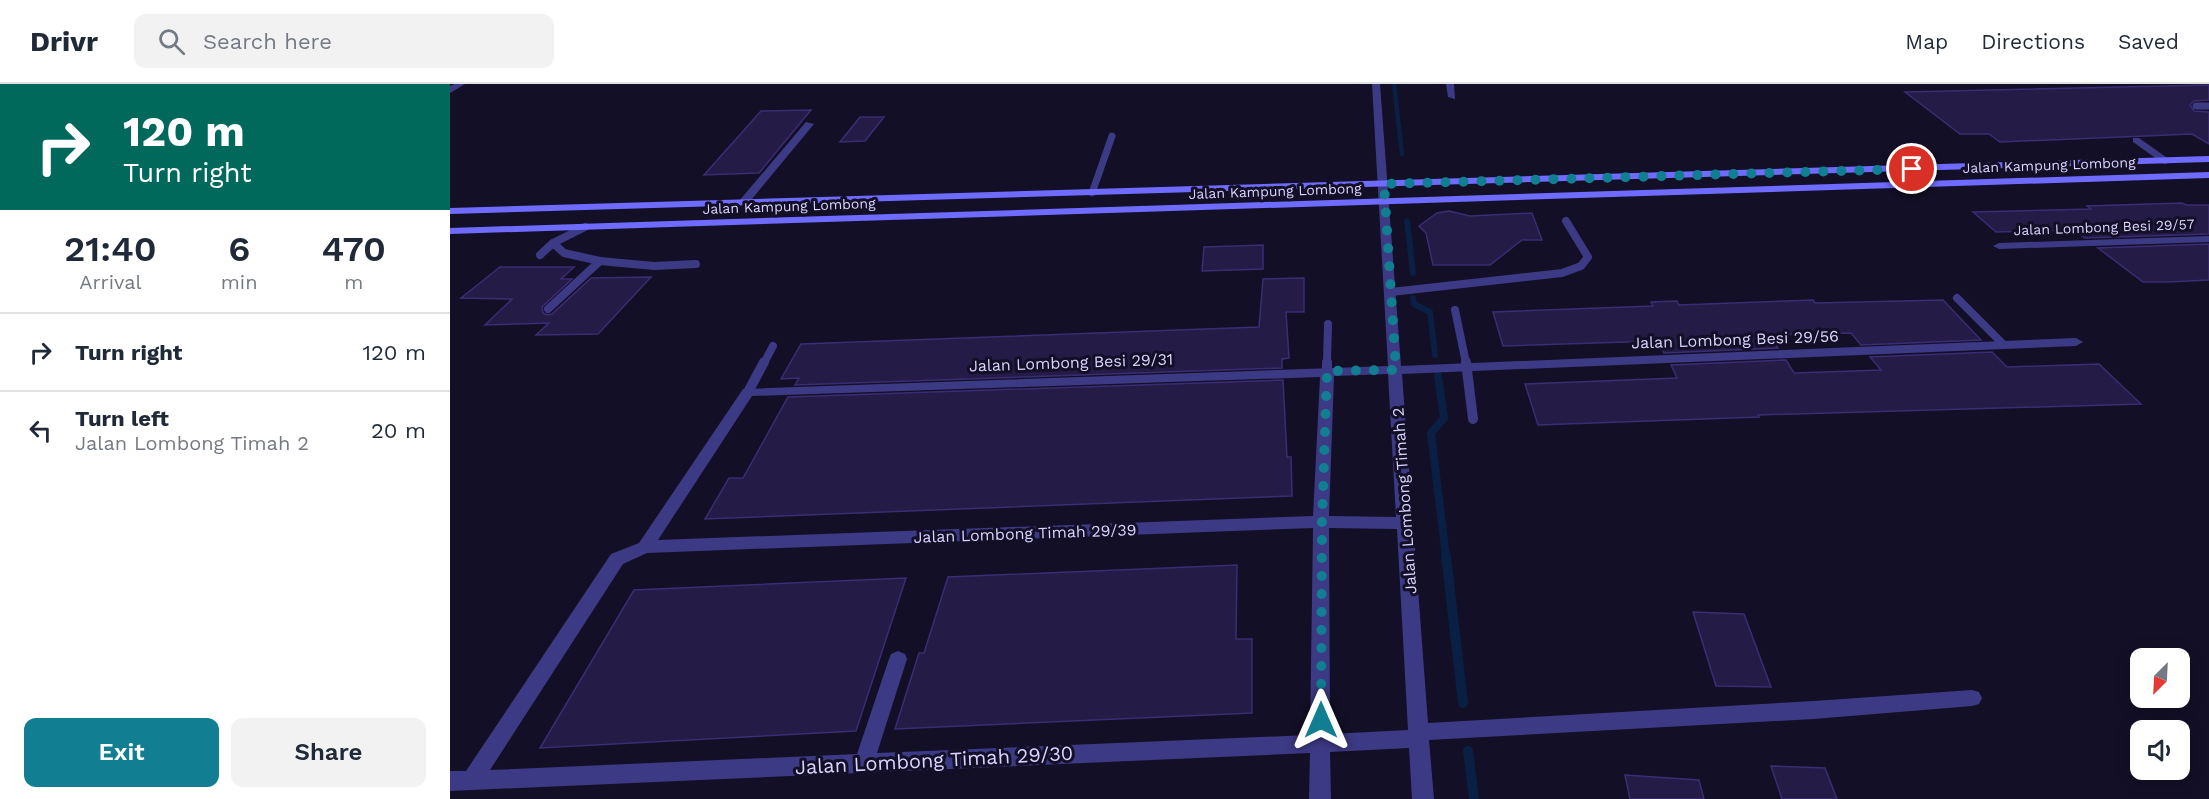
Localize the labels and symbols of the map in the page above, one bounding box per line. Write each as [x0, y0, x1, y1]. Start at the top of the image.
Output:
pin [1886, 143, 1937, 194]
street label: Jalan Kampung Lombong [1962, 154, 2136, 176]
street label: Jalan Kampung Lombong [1188, 180, 1362, 202]
street label: Jalan Kampung Lombong [702, 195, 876, 217]
street label: Jalan Lombong Besi 29/57 [2013, 216, 2195, 238]
street label: Jalan Lombong Besi 29/56 [1631, 326, 1839, 353]
street label: Jalan Lombong Besi 29/31 [969, 349, 1173, 376]
street label: Jalan Lombong Timah 2 [1388, 407, 1420, 595]
street label: Jalan Lombong Timah 29/39 [913, 520, 1137, 547]
north arrow [2130, 648, 2190, 708]
position arrow [1289, 688, 1353, 752]
street label: Jalan Lombong Timah 29/30 [794, 741, 1074, 779]

